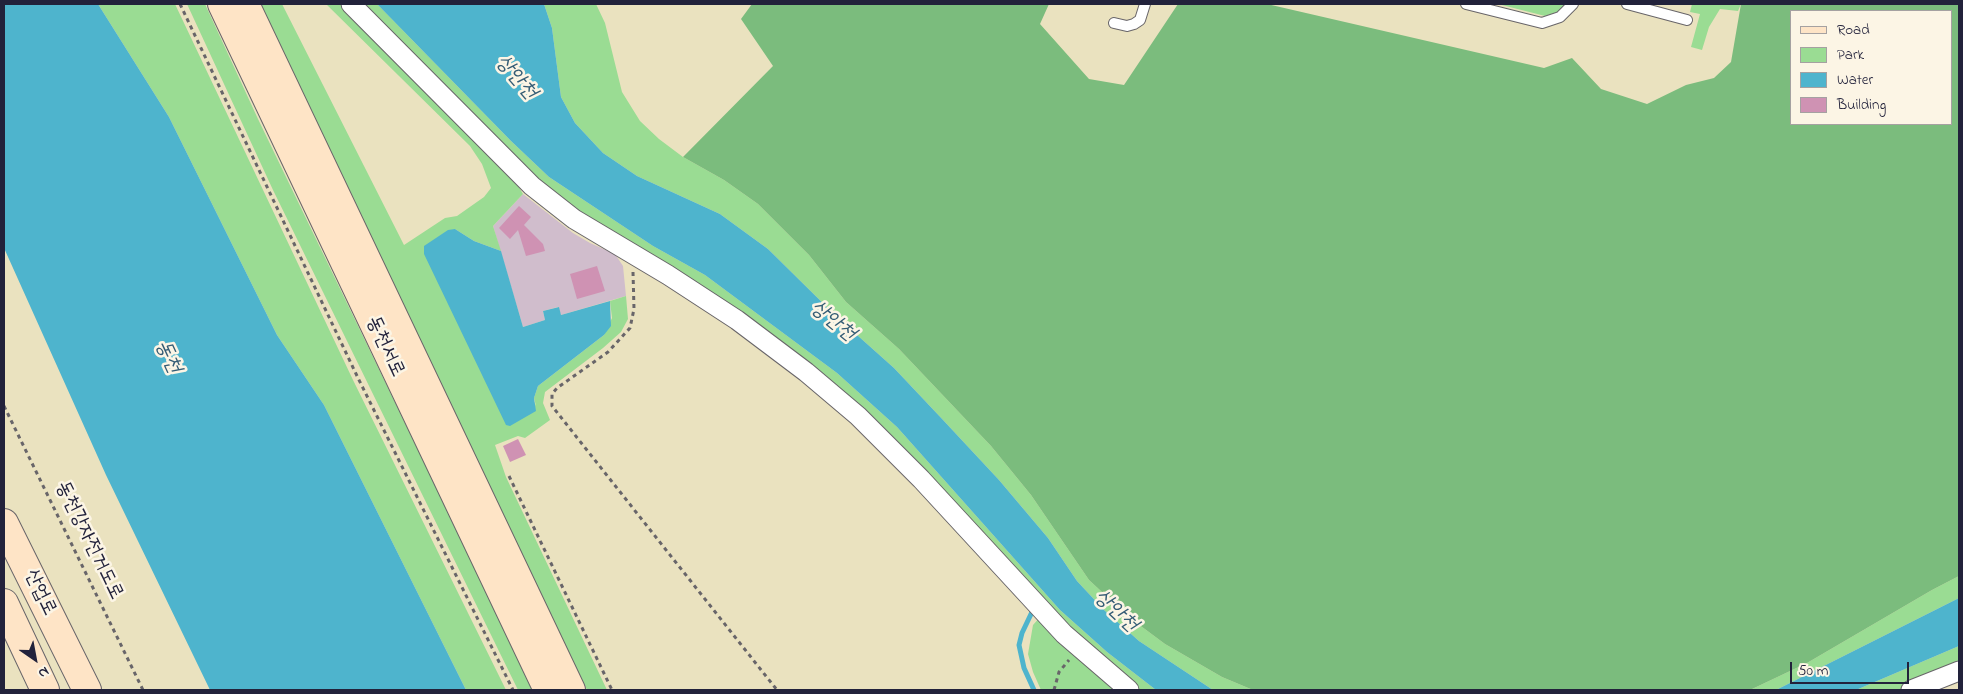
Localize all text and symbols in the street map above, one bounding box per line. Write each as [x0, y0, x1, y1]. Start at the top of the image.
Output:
legend [1790, 10, 1953, 125]
text: Road [1837, 19, 1870, 41]
text: Park [1837, 44, 1864, 66]
water label: 상안천 [489, 51, 541, 105]
text: Water [1837, 69, 1873, 91]
text: Building [1837, 94, 1886, 116]
water label: 상안천 [804, 296, 860, 348]
street label: 동천서로 [360, 313, 408, 381]
water label: 동천 [148, 336, 186, 378]
street label: 동천강자전거도로 [49, 478, 127, 604]
street label: 산업로 [18, 566, 60, 620]
water label: 상안천 [1088, 585, 1142, 639]
north arrow [10, 634, 60, 684]
scale bar [1793, 652, 1912, 684]
text: 50 m [1798, 660, 1828, 682]
text: N [34, 661, 53, 683]

